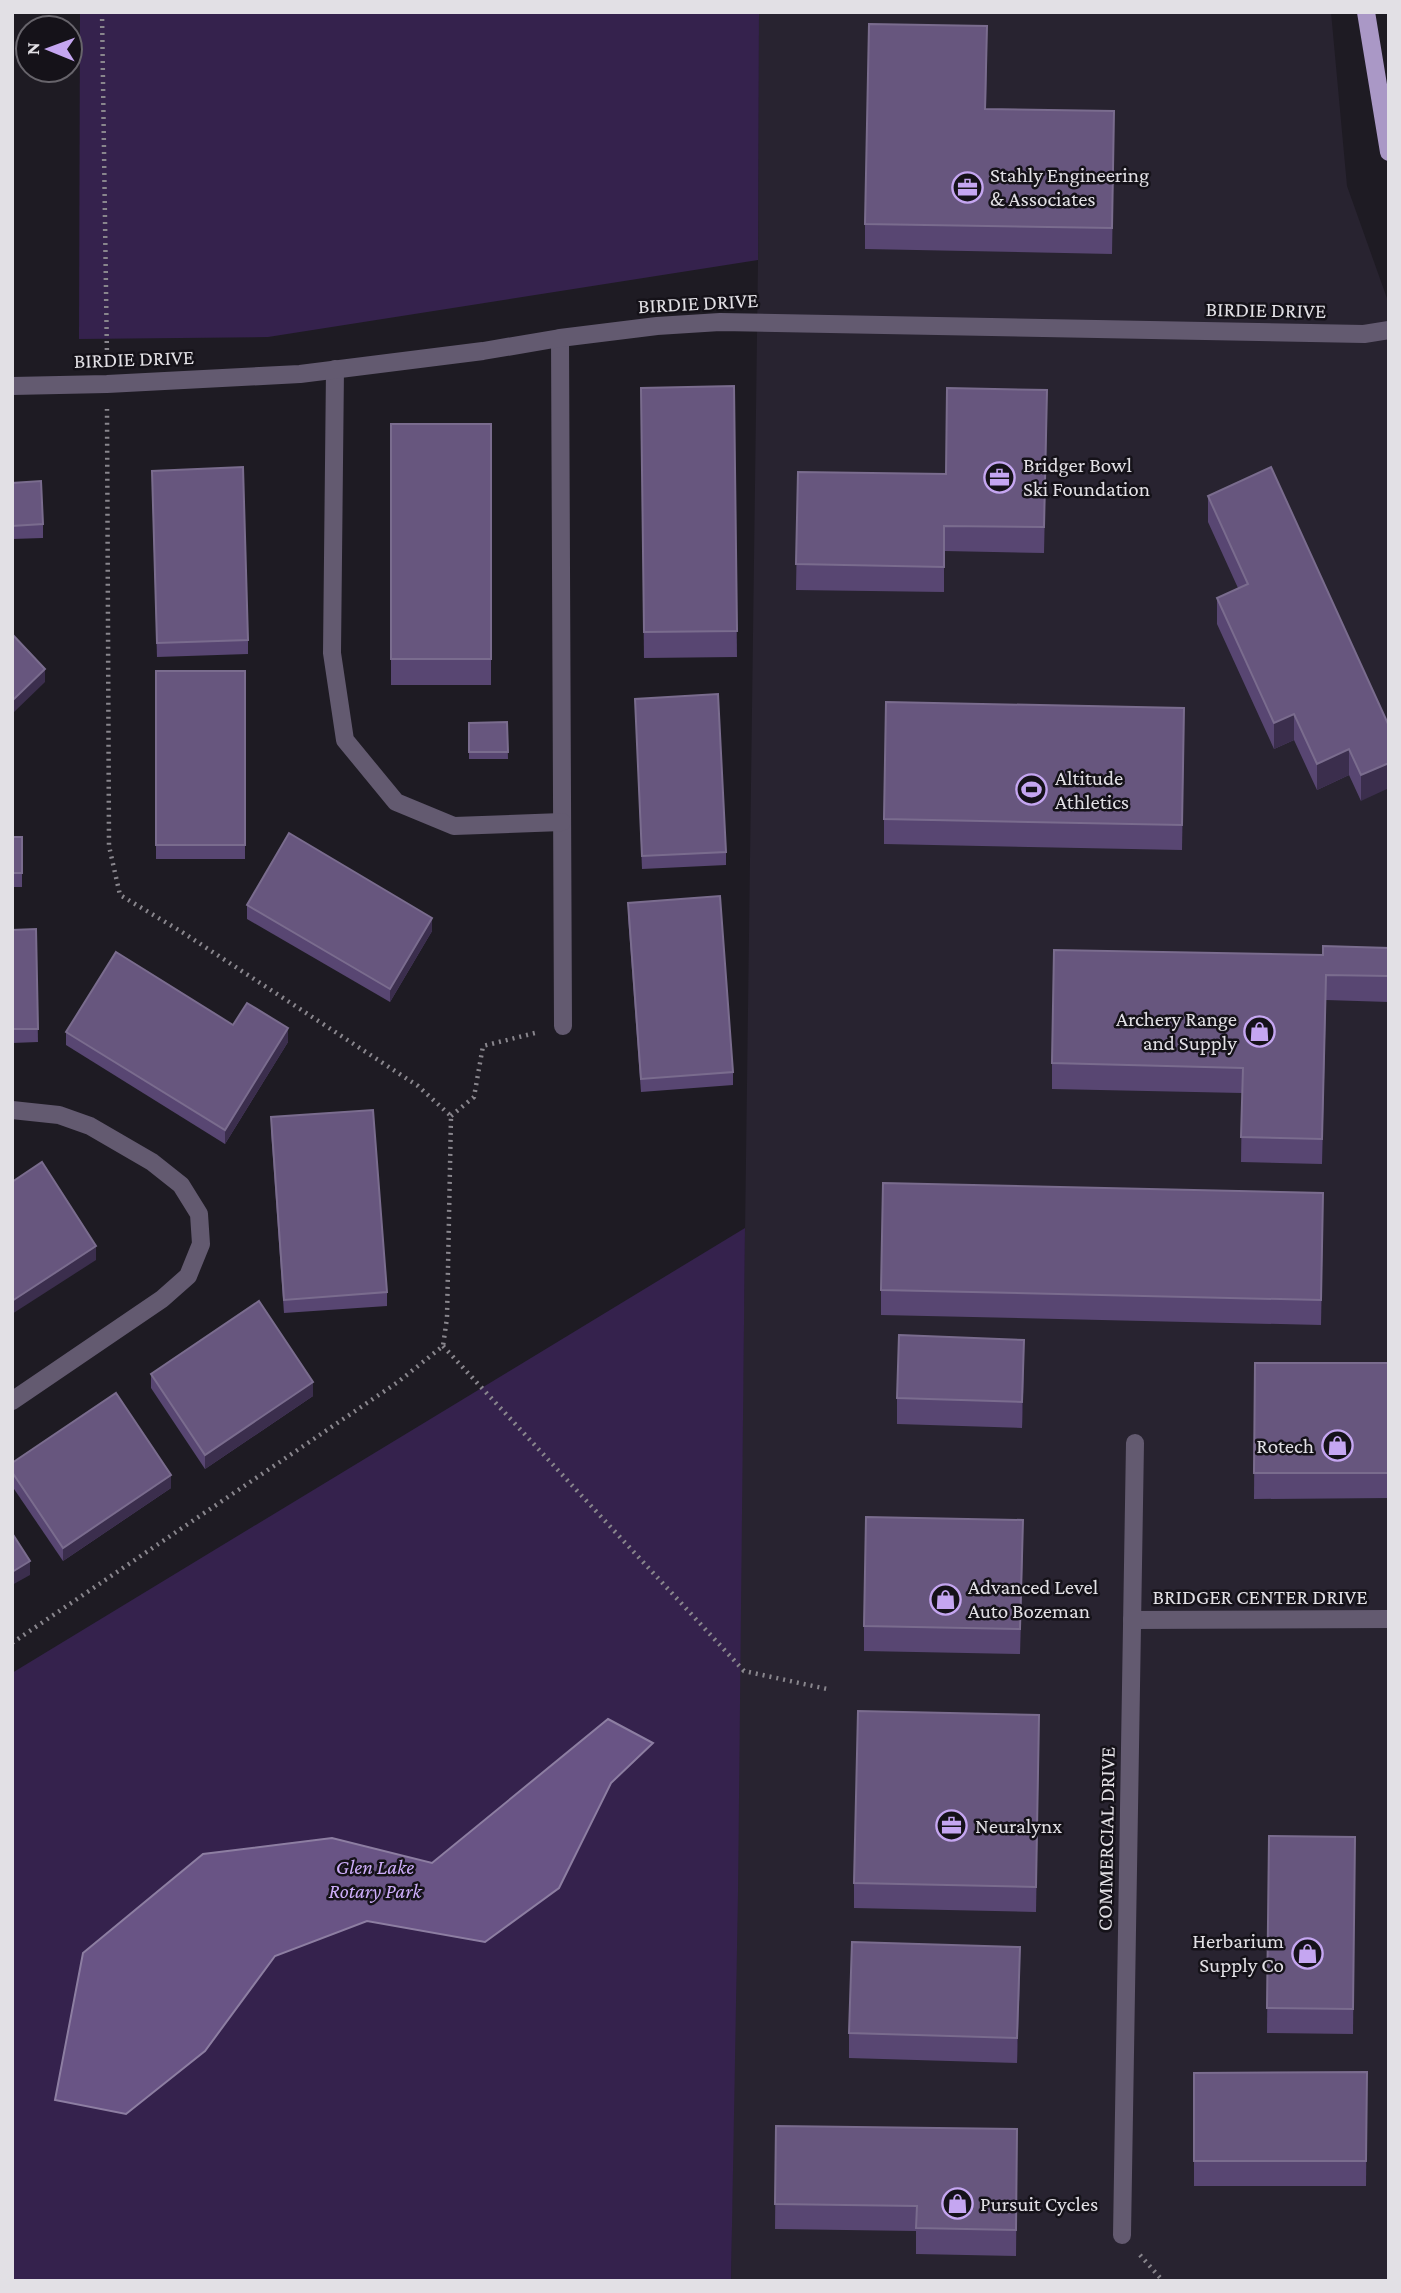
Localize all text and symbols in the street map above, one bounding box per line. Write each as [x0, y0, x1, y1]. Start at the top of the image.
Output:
north arrow [14, 14, 84, 84]
text: N [22, 42, 43, 55]
place label: Stahly Engineering & Associates [990, 163, 1149, 211]
office icon: Stahly Engineering & Associates [950, 170, 984, 204]
street label: BIRDIE DRIVE [637, 288, 759, 318]
street label: BIRDIE DRIVE [1206, 297, 1326, 323]
street label: BIRDIE DRIVE [73, 345, 195, 373]
place label: Bridger Bowl Ski Foundation [1023, 453, 1150, 501]
office icon: Bridger Bowl Ski Foundation [983, 460, 1017, 494]
place label: Altitude Athletics [1055, 766, 1129, 814]
sports icon: Altitude Athletics [1015, 773, 1049, 807]
place label: Archery Range and Supply [1116, 1007, 1237, 1055]
shop icon: Archery Range and Supply [1243, 1014, 1277, 1048]
shop icon: Rotech [1320, 1429, 1354, 1463]
place label: Rotech [1256, 1434, 1314, 1458]
place label: Advanced Level Auto Bozeman [968, 1575, 1098, 1623]
shop icon: Advanced Level Auto Bozeman [928, 1582, 962, 1616]
street label: BRIDGER CENTER DRIVE [1152, 1585, 1368, 1609]
street label: COMMERCIAL DRIVE [1092, 1747, 1120, 1931]
office icon: Neuralynx [935, 1809, 969, 1843]
place label: Neuralynx [975, 1814, 1062, 1838]
park label: Glen Lake Rotary Park [328, 1855, 422, 1903]
place label: Herbarium Supply Co [1192, 1929, 1284, 1977]
shop icon: Herbarium Supply Co [1290, 1936, 1324, 1970]
shop icon: Pursuit Cycles [940, 2187, 974, 2221]
place label: Pursuit Cycles [980, 2192, 1098, 2216]

